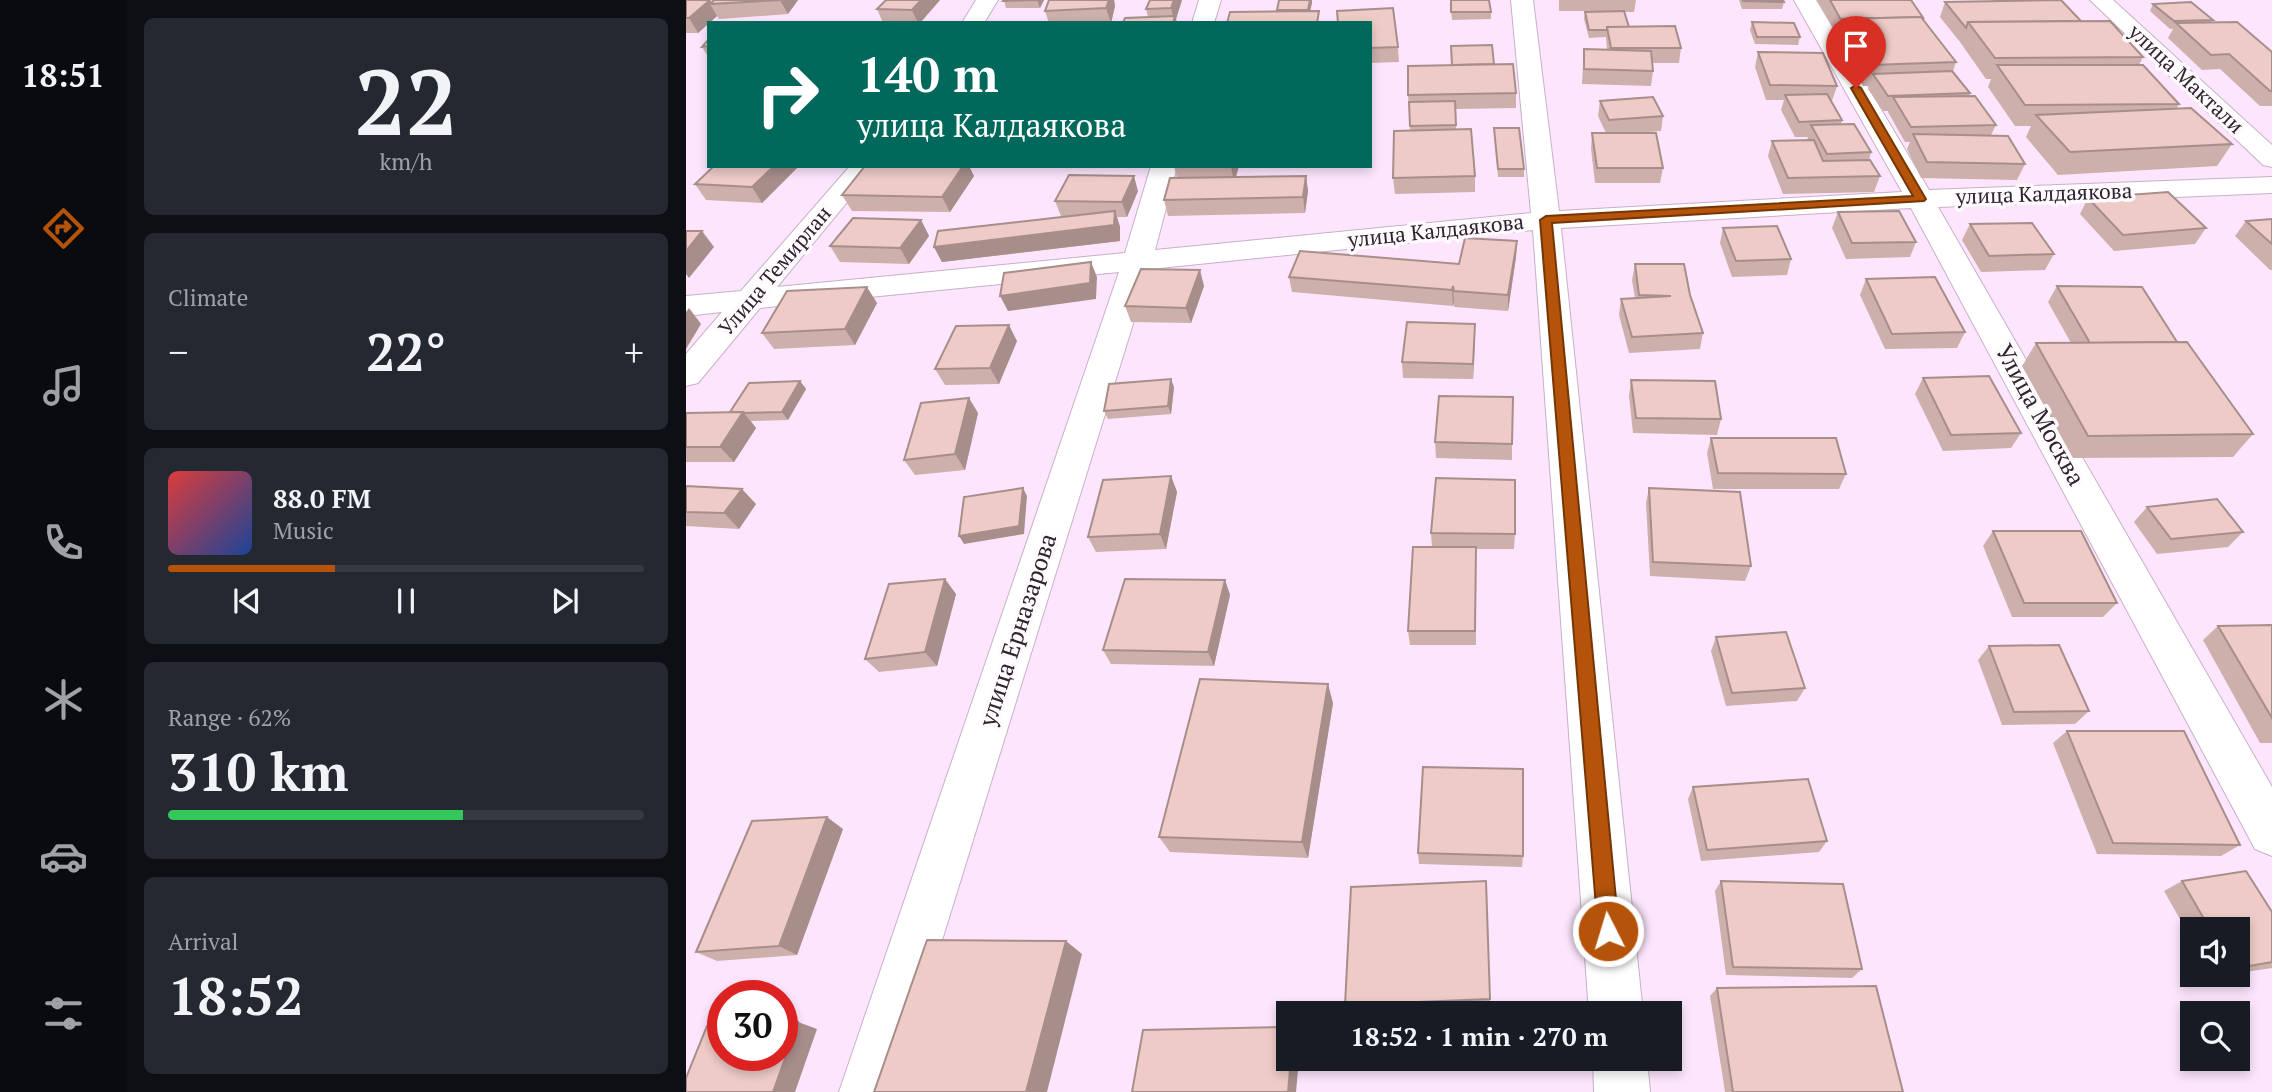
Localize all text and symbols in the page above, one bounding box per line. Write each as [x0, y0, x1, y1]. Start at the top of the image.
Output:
pin [1826, 16, 1886, 88]
street label: улица Мактали [2122, 17, 2251, 139]
icon: arrive [1837, 27, 1875, 65]
text: 22 [355, 40, 457, 161]
text: 140 m [857, 41, 999, 106]
icon: right [742, 49, 833, 140]
text: 18:51 [21, 54, 105, 96]
text: улица Калдаякова [857, 104, 1126, 146]
text: km/h [379, 146, 433, 177]
street label: улица Калдаякова [1954, 176, 2133, 210]
street label: Улица Темирлан [712, 199, 837, 341]
icon: directions [39, 204, 88, 253]
street label: улица Калдаякова [1346, 207, 1526, 253]
text: Climate [168, 282, 248, 313]
text: 22° [366, 317, 446, 386]
text: − [168, 327, 188, 377]
text: + [624, 327, 644, 377]
street label: Улица Москва [1989, 338, 2093, 491]
icon: music [39, 361, 88, 410]
text: 88.0 FM [273, 481, 371, 515]
text: Music [273, 515, 334, 546]
icon: phone [39, 518, 88, 567]
street label: улица Ерназарова [970, 529, 1063, 731]
icon: previous [228, 582, 266, 620]
icon: pause [387, 582, 425, 620]
icon: next [546, 582, 584, 620]
icon: climate [39, 675, 88, 724]
text: Range · 62% [168, 702, 291, 733]
text: 310 km [168, 737, 349, 806]
icon: car [39, 832, 88, 881]
position arrow [1571, 894, 1645, 968]
map controls [2180, 917, 2250, 1071]
button: sound [2180, 917, 2250, 987]
text: Arrival [168, 926, 239, 957]
text: 18:52 [168, 961, 303, 1030]
speed limit sign: 30 [707, 980, 798, 1071]
icon: filters [39, 989, 88, 1038]
button: search [2180, 1001, 2250, 1071]
text: 18:52 · 1 min · 270 m [1350, 1019, 1608, 1053]

